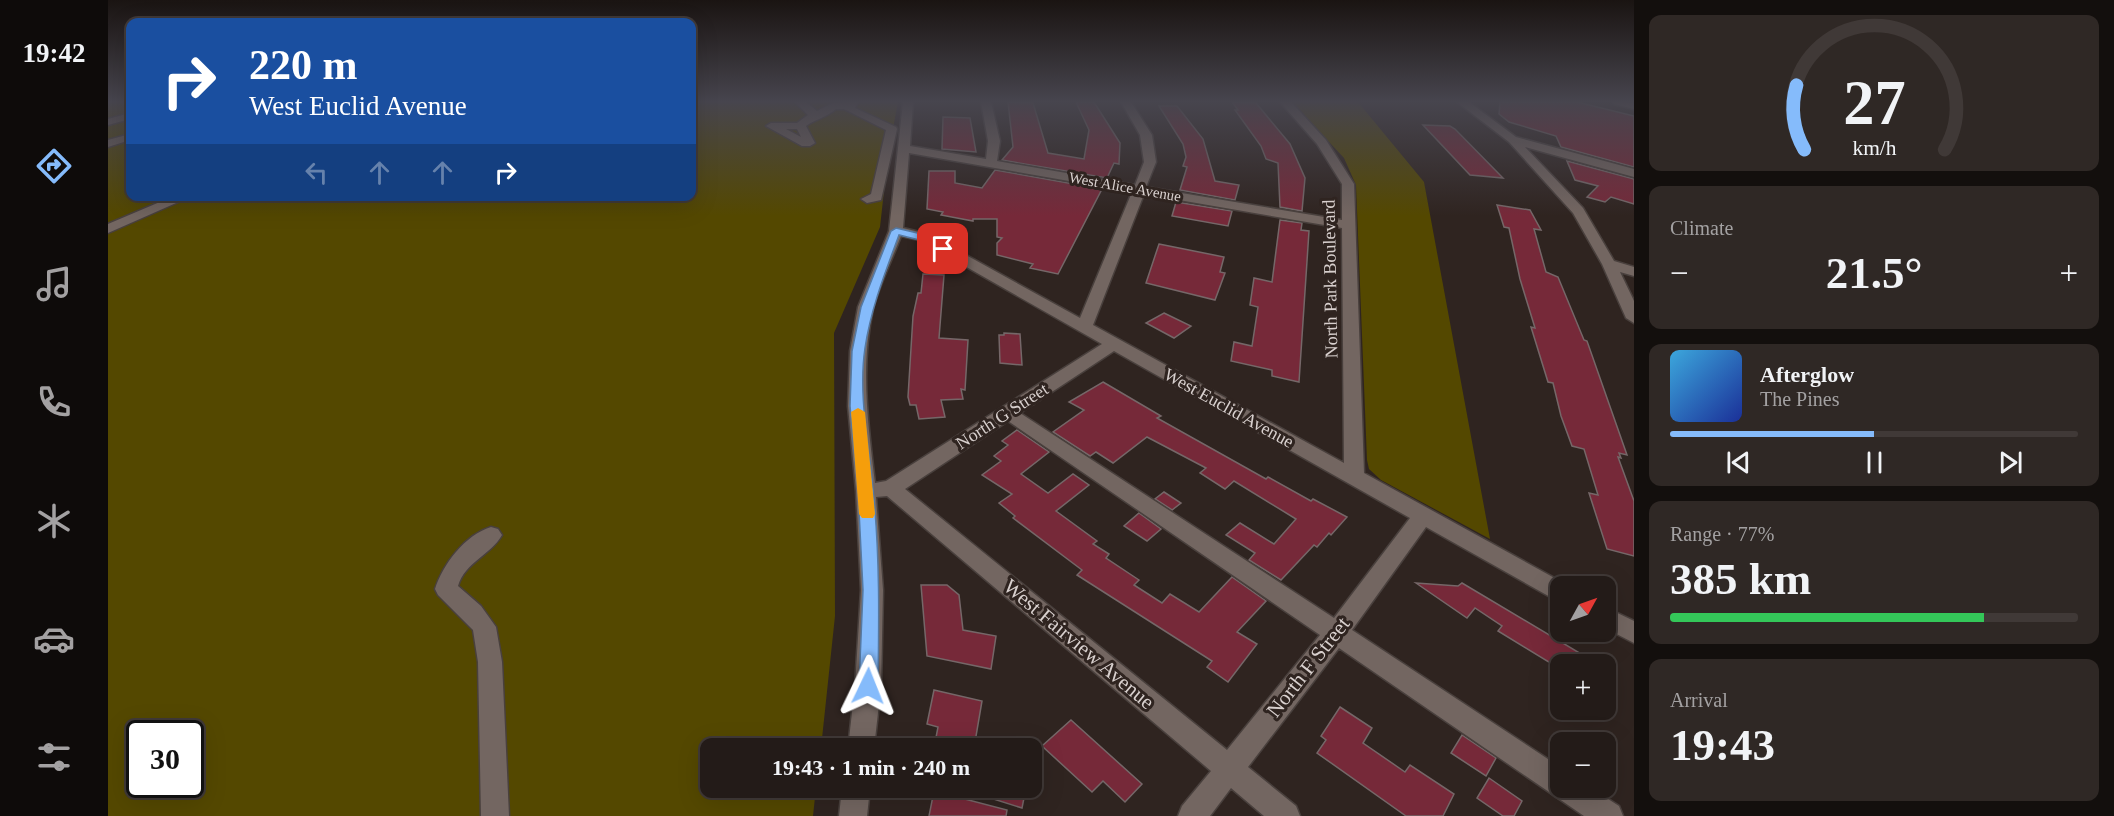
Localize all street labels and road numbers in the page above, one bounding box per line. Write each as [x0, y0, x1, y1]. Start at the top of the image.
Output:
street label: West Alice Avenue [1068, 169, 1183, 205]
street label: North Park Boulevard [1319, 199, 1341, 359]
street label: West Euclid Avenue [1161, 364, 1297, 452]
street label: North G Street [952, 379, 1052, 453]
street label: West Fairview Avenue [999, 574, 1159, 714]
street label: North F Street [1262, 612, 1355, 722]

